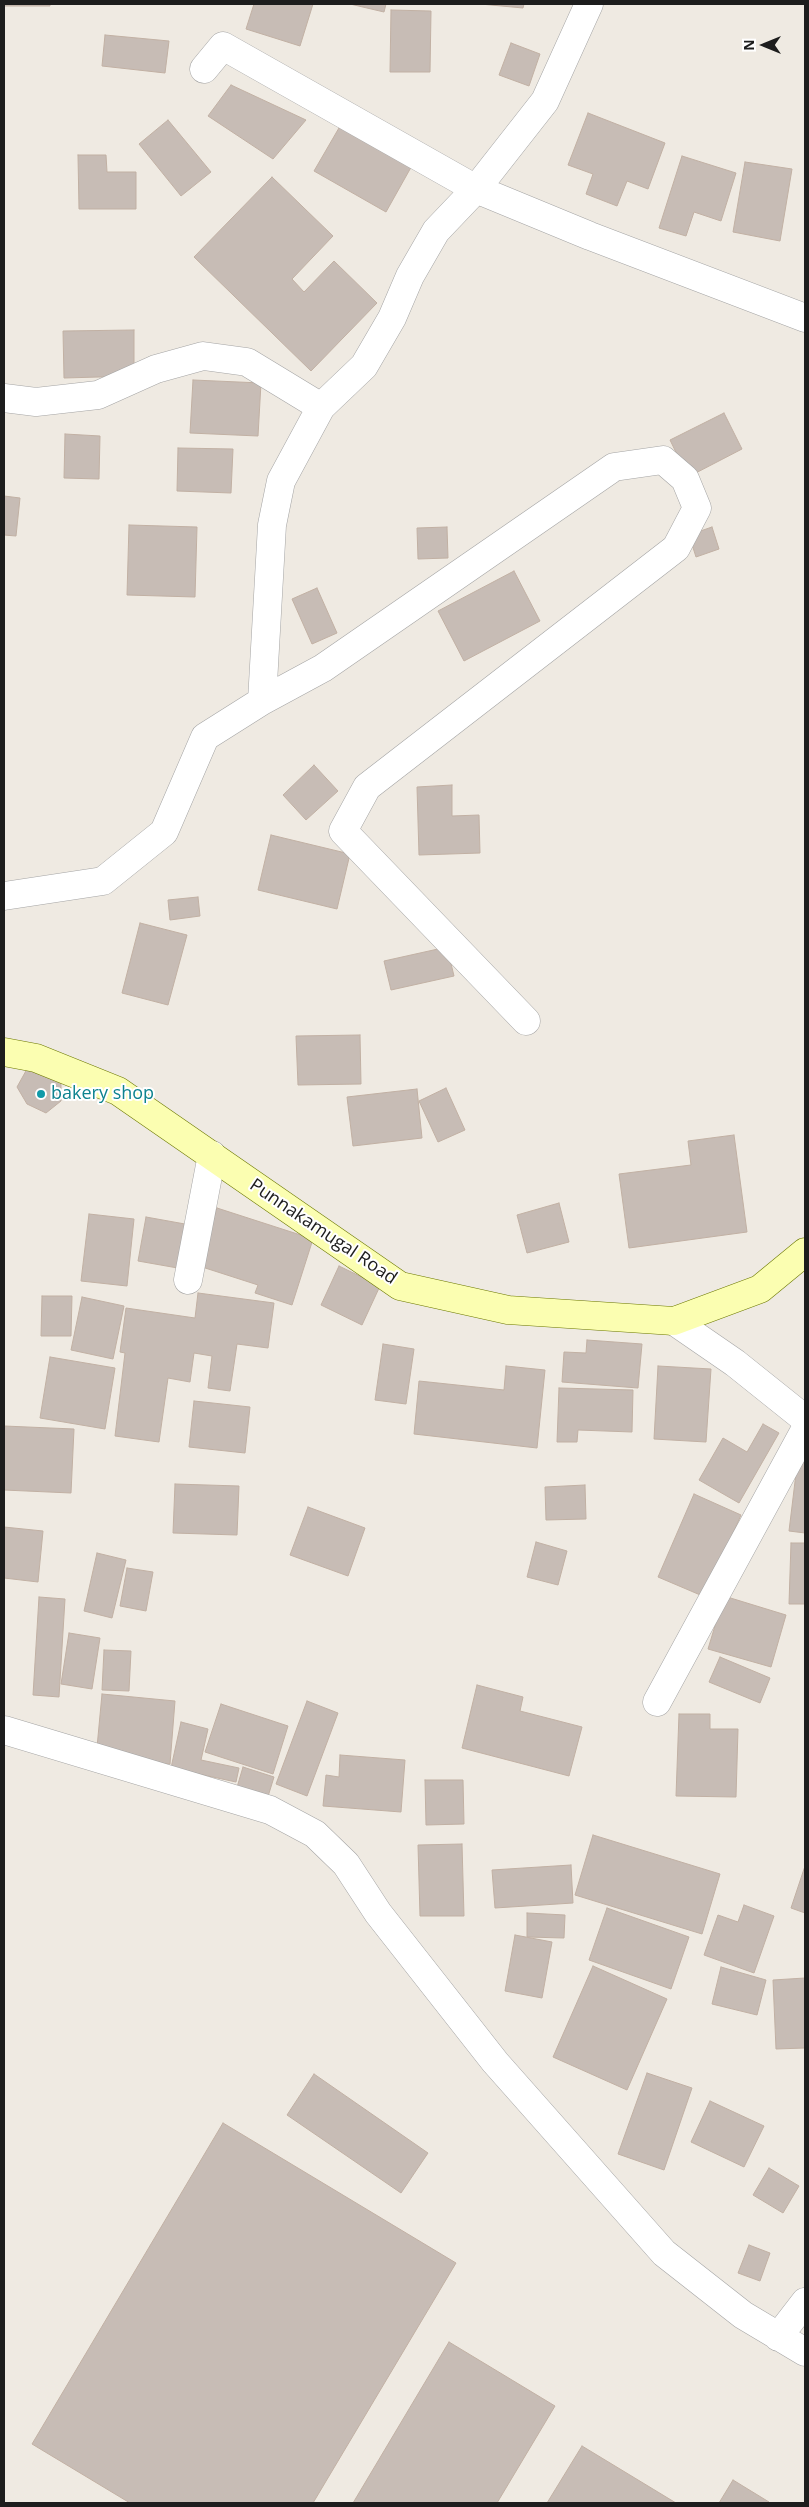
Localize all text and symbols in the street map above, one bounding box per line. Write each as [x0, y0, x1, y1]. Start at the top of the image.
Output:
north arrow [739, 20, 789, 70]
text: N [739, 39, 758, 51]
place label: bakery shop [51, 1083, 154, 1105]
marker: bakery shop [35, 1088, 47, 1100]
street label: Punnakamugal Road [245, 1175, 401, 1289]

